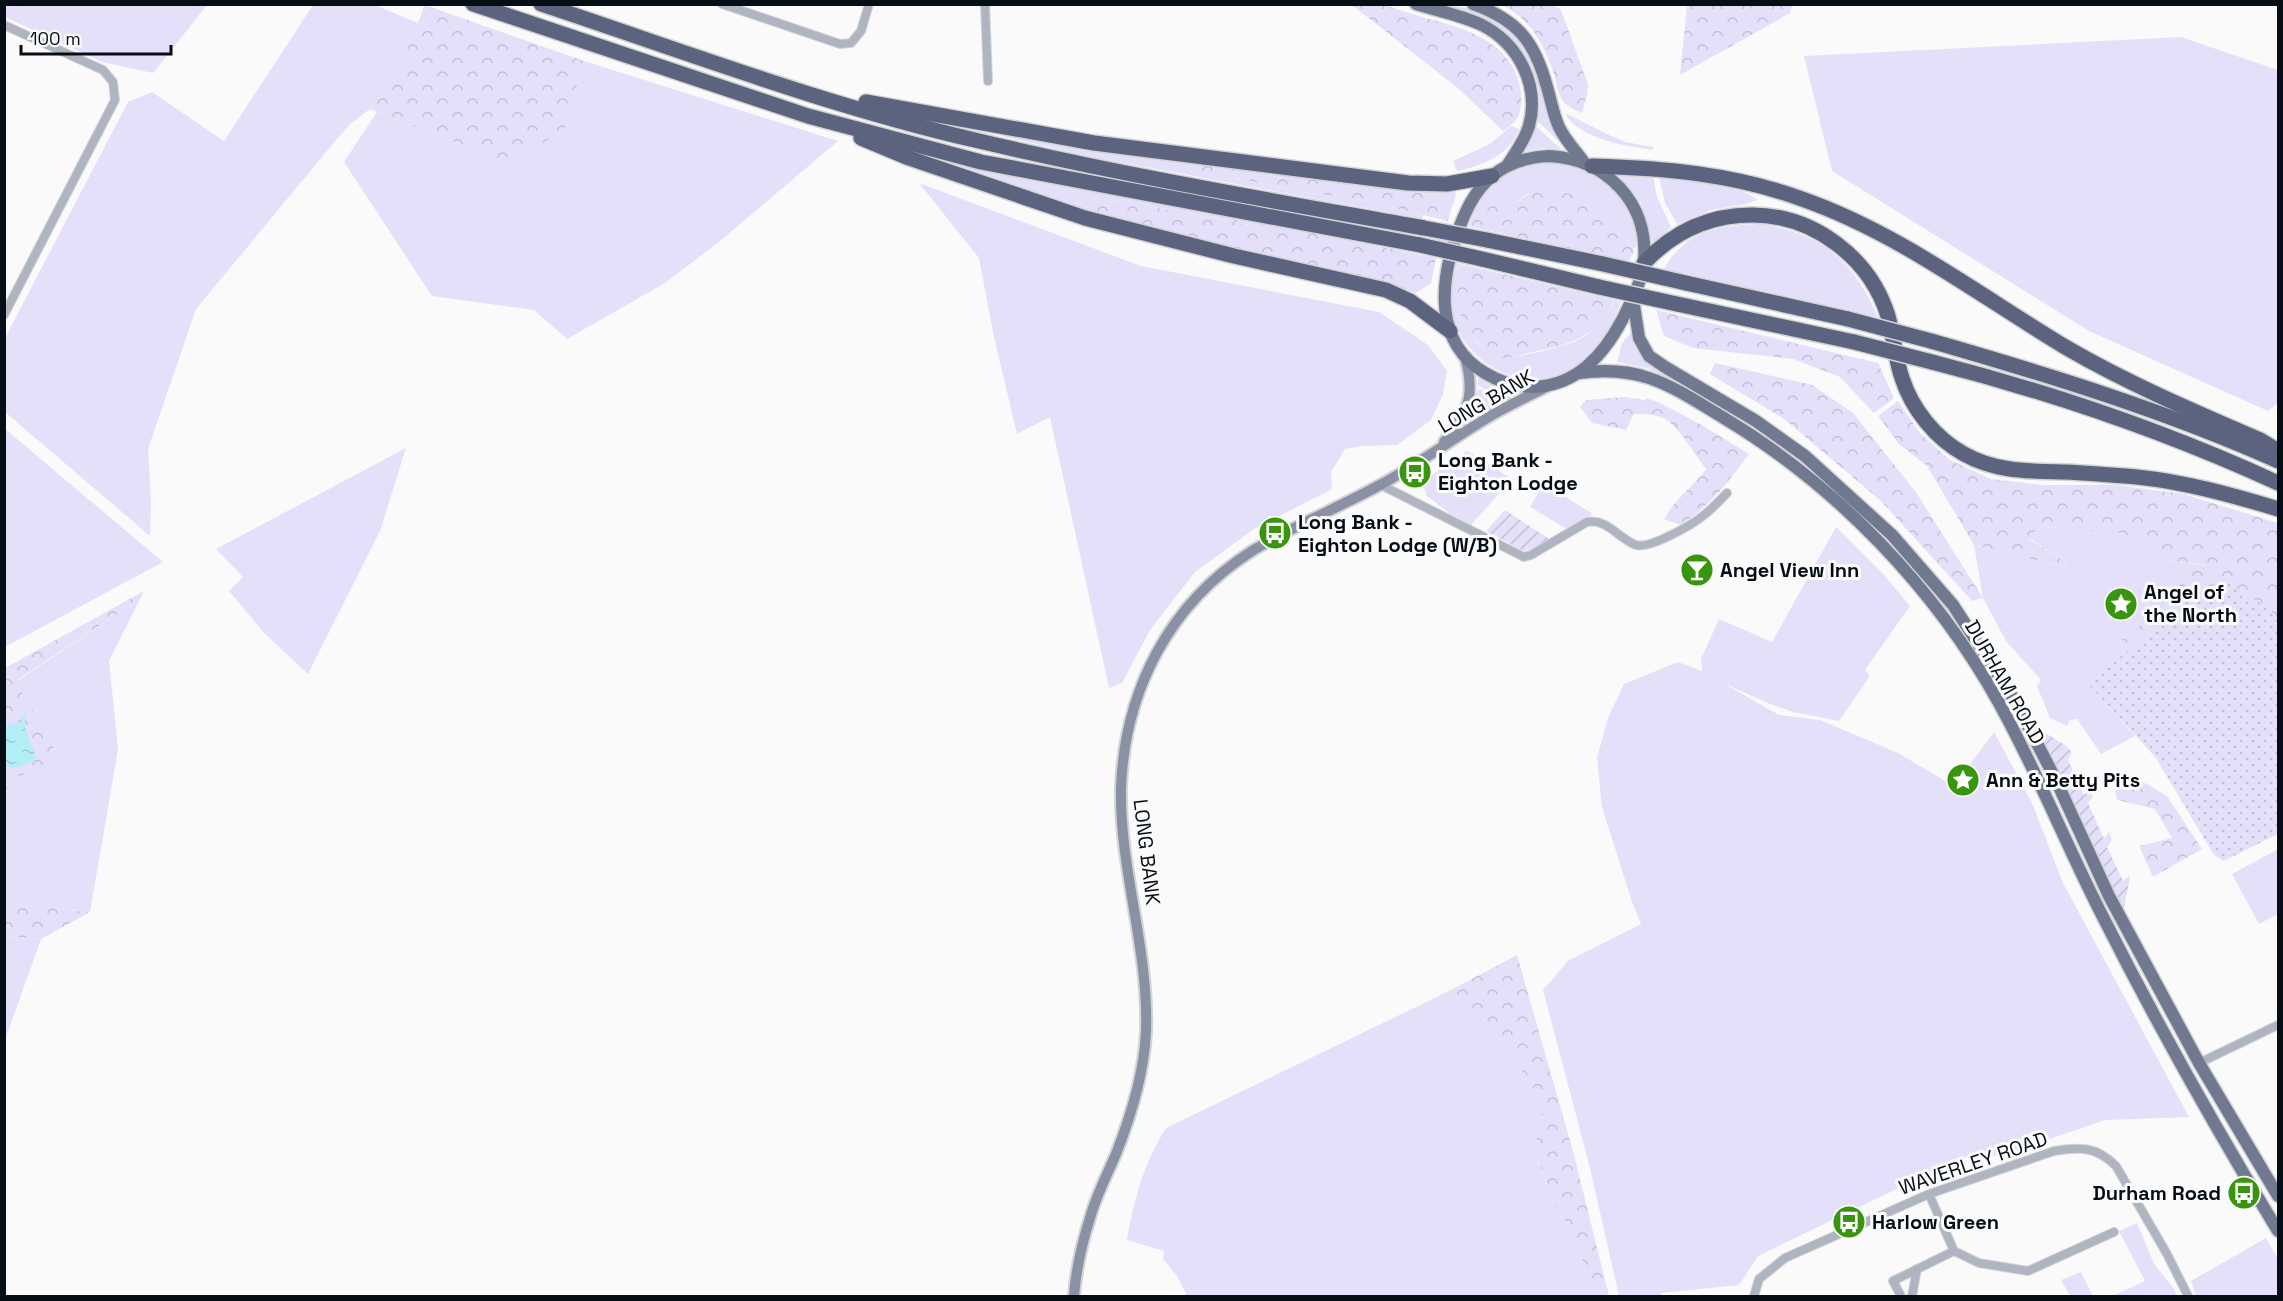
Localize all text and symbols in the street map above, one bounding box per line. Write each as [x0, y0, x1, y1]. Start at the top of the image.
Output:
scale bar [21, 18, 171, 56]
text: 100 m [30, 27, 81, 50]
street label: LONG BANK [1433, 363, 1539, 439]
place label: Long Bank - Eighton Lodge [1438, 447, 1578, 496]
bus stop icon: Long Bank - Eighton Lodge [1397, 454, 1433, 490]
place label: Long Bank - Eighton Lodge (W/B) [1298, 509, 1497, 558]
bus stop icon: Long Bank - Eighton Lodge (W/B) [1257, 515, 1293, 551]
bar icon: Angel View Inn [1679, 552, 1715, 588]
place label: Angel View Inn [1720, 557, 1859, 583]
place label: Angel of the North [2144, 579, 2237, 628]
place icon: Angel of the North [2103, 586, 2139, 622]
street label: DURHAM ROAD [1959, 615, 2051, 749]
place icon: Ann & Betty Pits [1945, 762, 1981, 798]
place label: Ann & Betty Pits [1986, 767, 2140, 793]
street label: LONG BANK [1128, 797, 1166, 907]
street label: WAVERLEY ROAD [1895, 1125, 2051, 1201]
bus stop icon: Durham Road [2226, 1175, 2262, 1211]
place label: Durham Road [2092, 1180, 2221, 1206]
bus stop icon: Harlow Green [1831, 1204, 1867, 1240]
place label: Harlow Green [1872, 1209, 1999, 1235]

